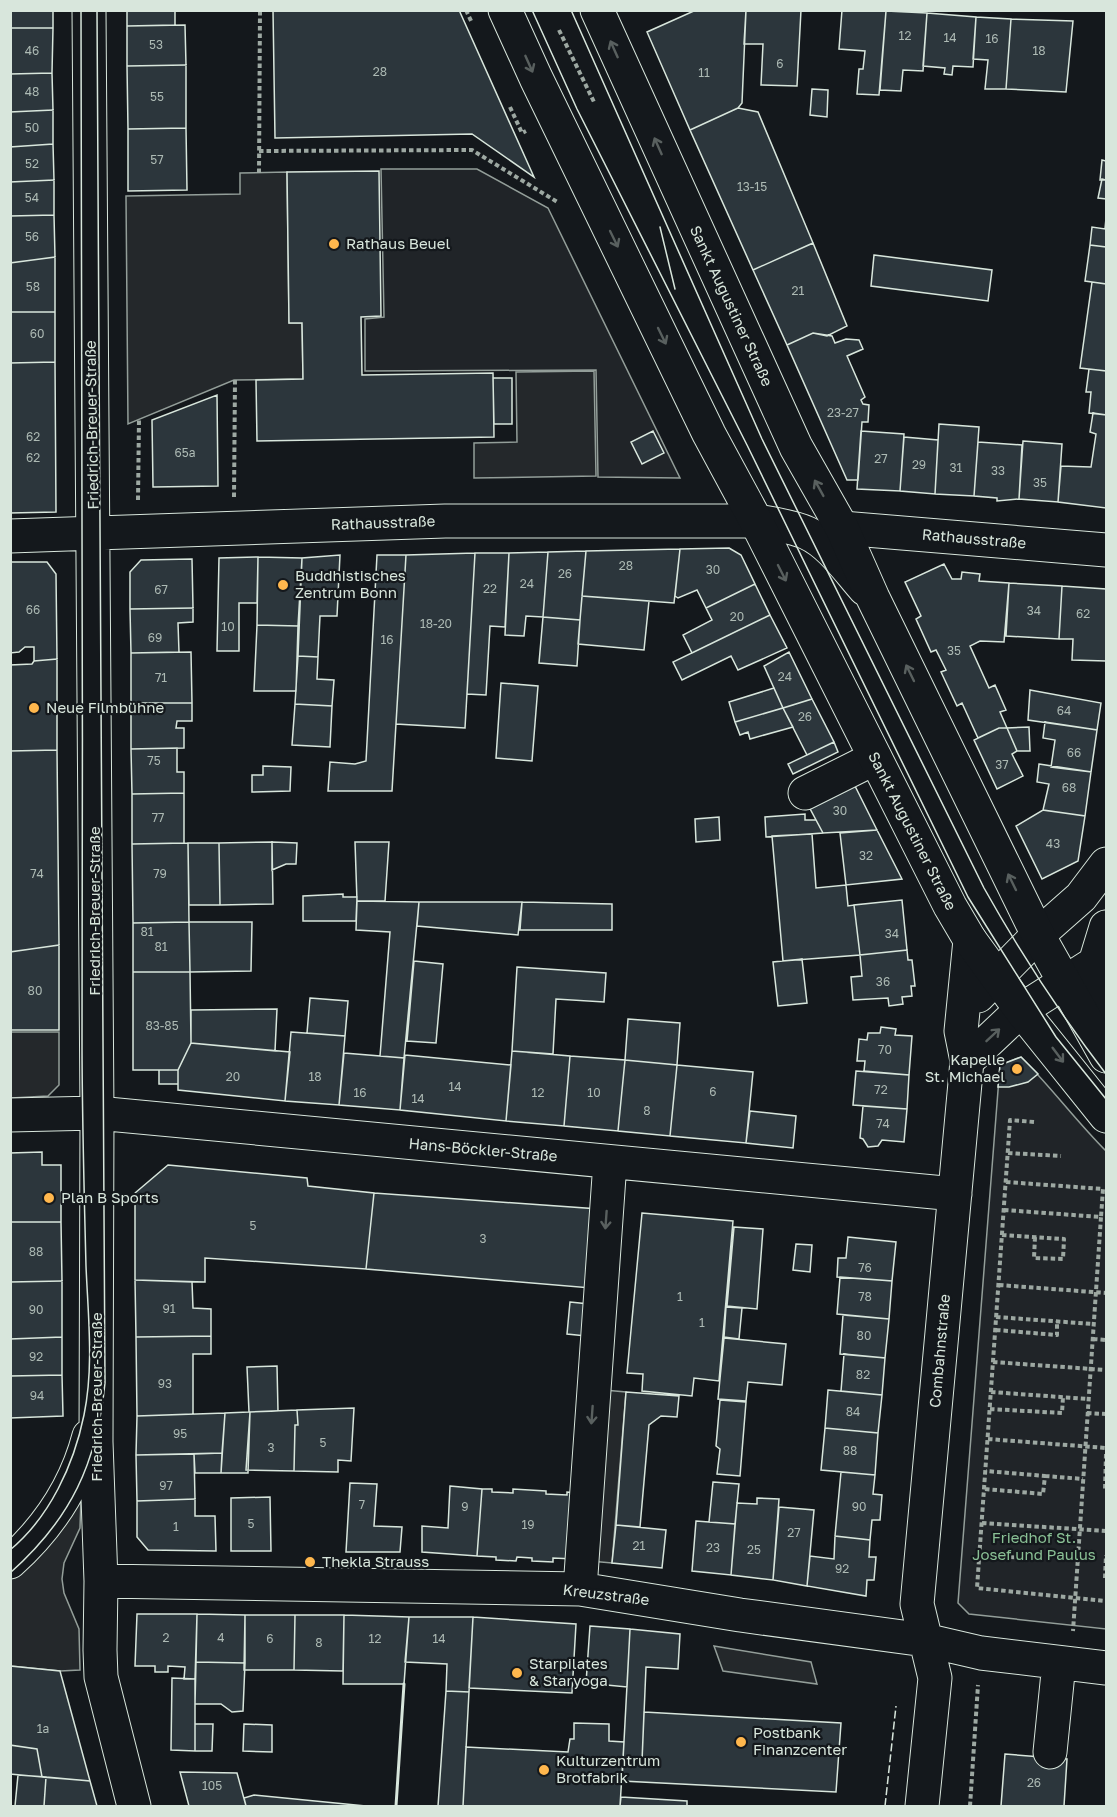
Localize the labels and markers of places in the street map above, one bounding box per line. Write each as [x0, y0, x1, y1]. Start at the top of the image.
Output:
place label: Rathaus Beuel [346, 234, 450, 252]
marker: Rathaus Beuel [327, 237, 341, 251]
place label: Buddhistisches Zentrum Bonn [295, 566, 406, 601]
marker: Buddhistisches Zentrum Bonn [276, 578, 290, 592]
place label: Neue Filmbühne [46, 698, 164, 716]
marker: Neue Filmbühne [27, 701, 41, 715]
place label: Kapelle St. Michael [925, 1050, 1005, 1085]
marker: Kapelle St. Michael [1010, 1062, 1024, 1076]
place label: Plan B Sports [61, 1188, 159, 1206]
marker: Plan B Sports [42, 1191, 56, 1205]
place label: Thekla Strauss [322, 1552, 429, 1570]
marker: Thekla Strauss [303, 1555, 317, 1569]
place label: Starpilates & Staryoga [529, 1654, 608, 1689]
marker: Starpilates & Staryoga [510, 1666, 524, 1680]
place label: Postbank Finanzcenter [753, 1723, 847, 1758]
marker: Postbank Finanzcenter [734, 1735, 748, 1749]
place label: Kulturzentrum Brotfabrik [556, 1751, 660, 1786]
marker: Kulturzentrum Brotfabrik [537, 1763, 551, 1777]

